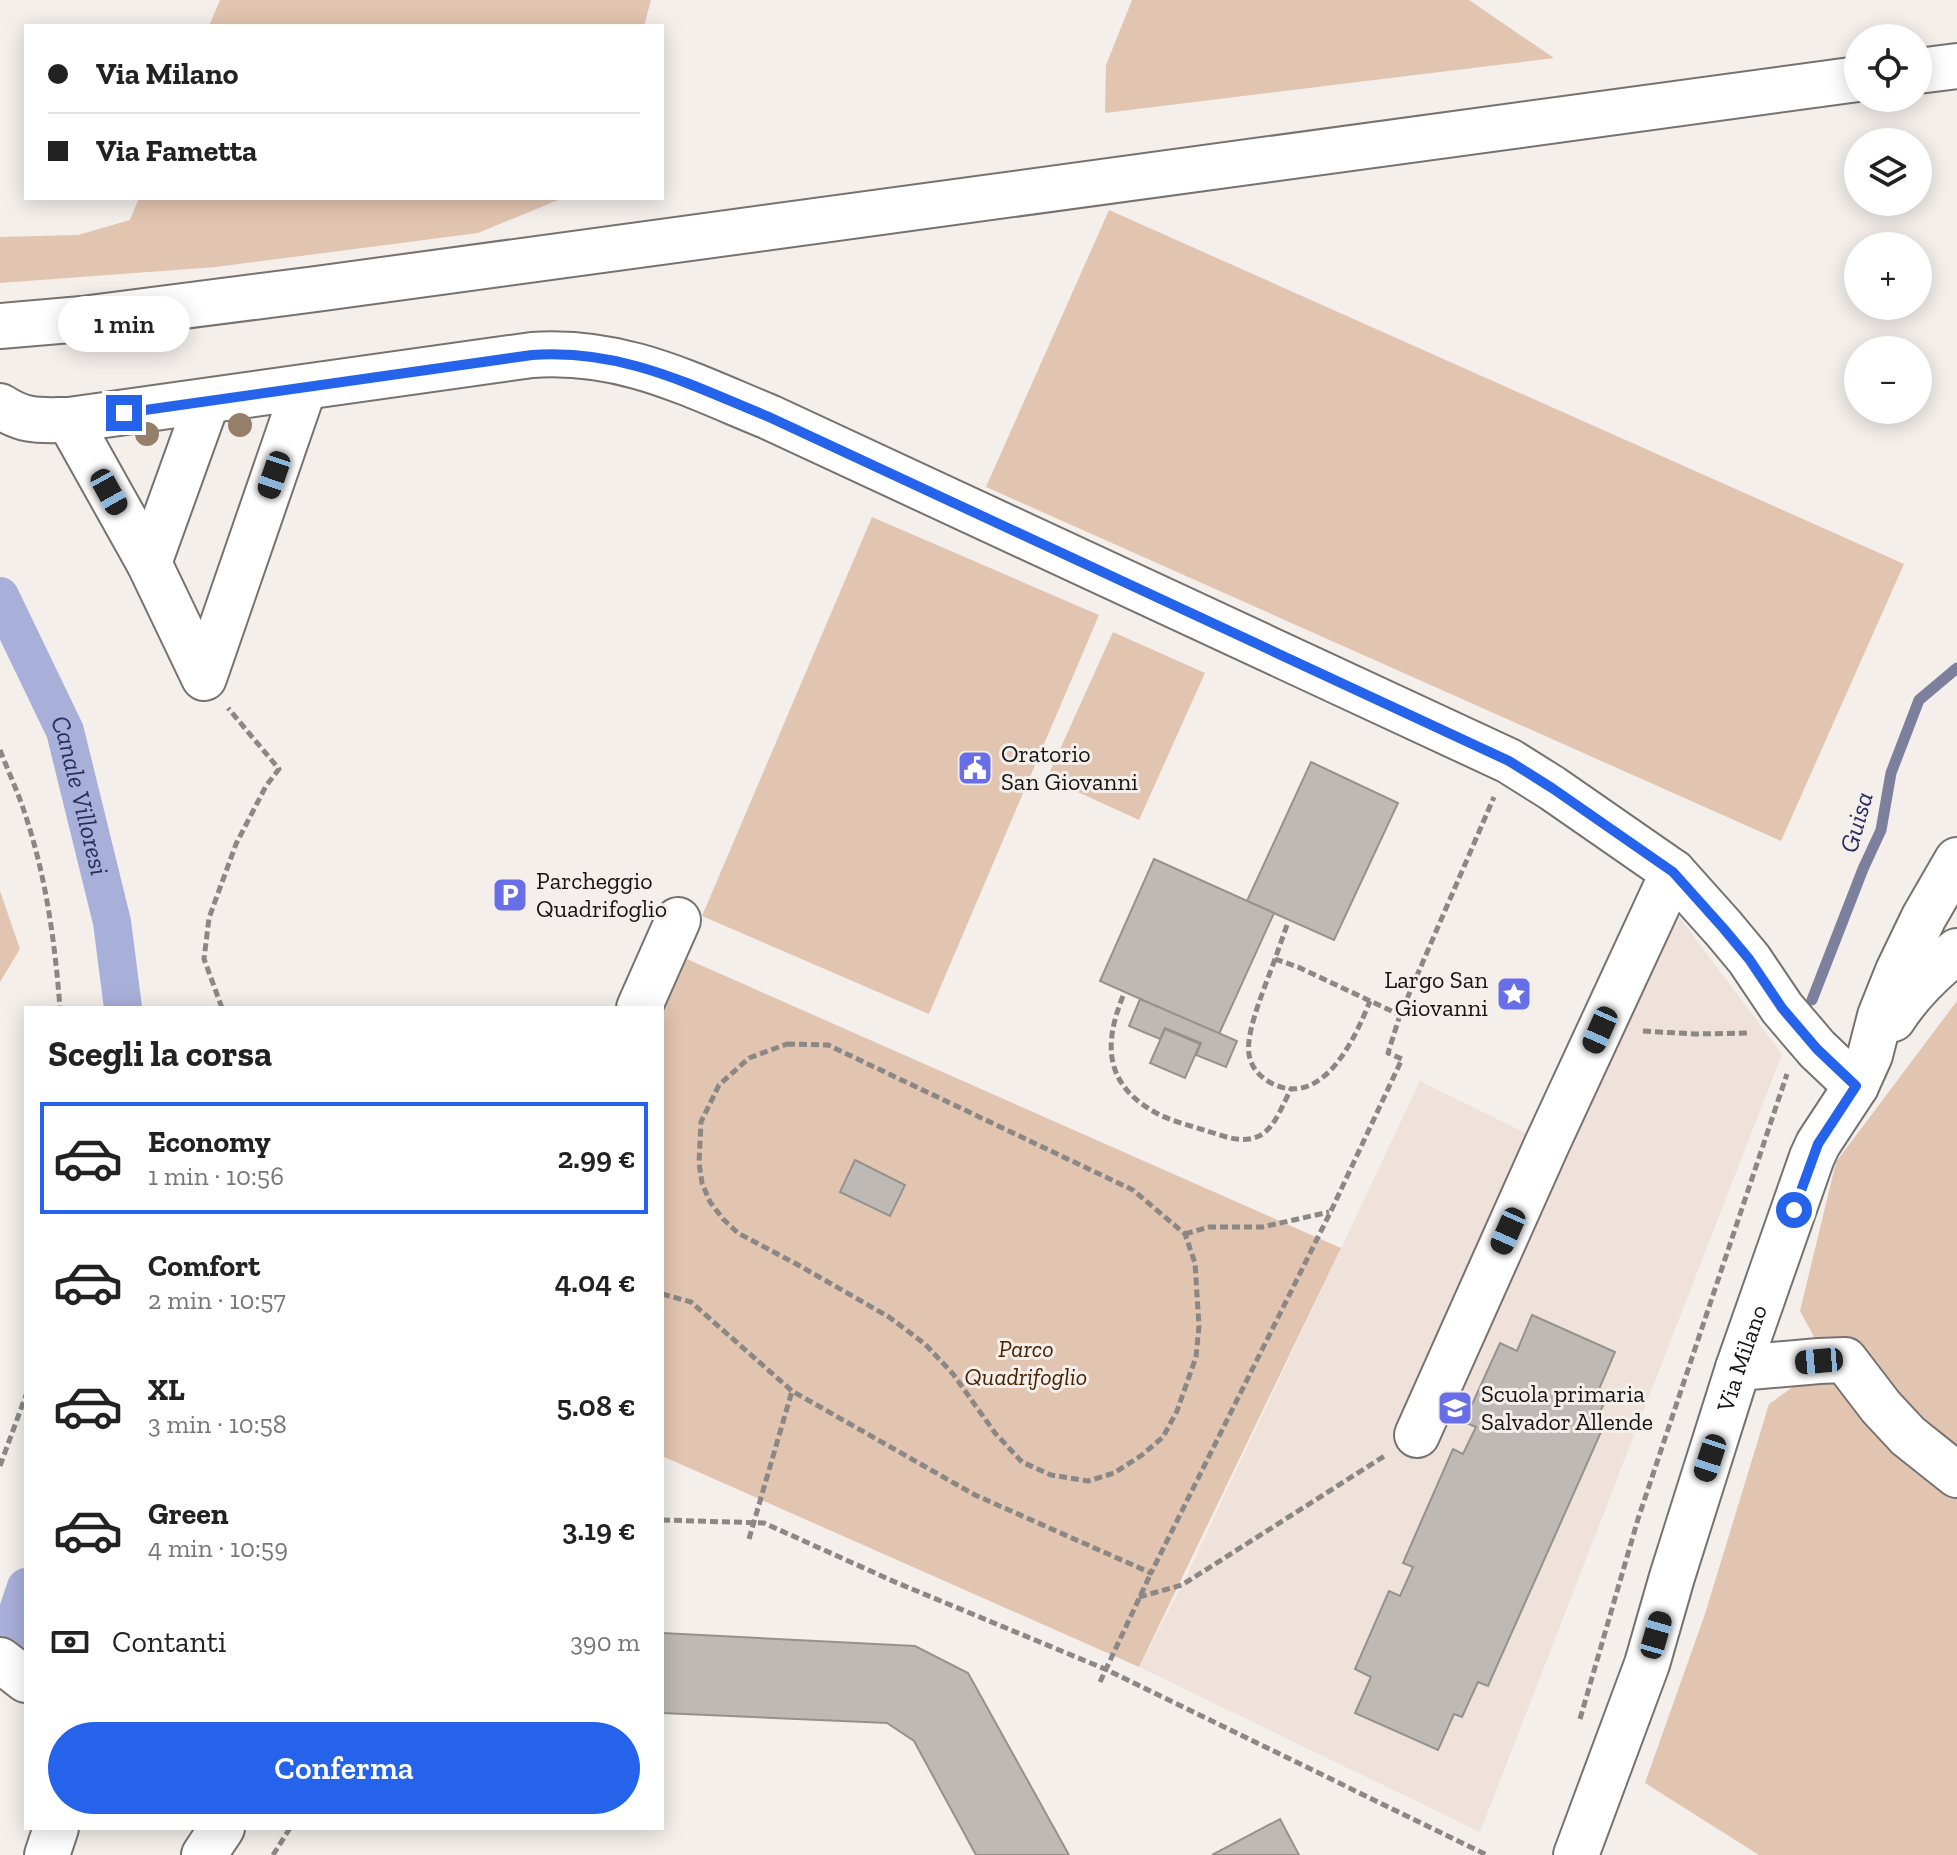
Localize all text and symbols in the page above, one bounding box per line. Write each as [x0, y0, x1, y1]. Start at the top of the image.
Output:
map controls [1844, 24, 1932, 424]
button: locate [1844, 24, 1932, 112]
text: Via Milano [96, 56, 238, 92]
button: layers [1844, 128, 1932, 216]
text: Via Fametta [96, 133, 257, 169]
button: + [1844, 232, 1932, 320]
callout: 1 min [58, 297, 190, 353]
text: 1 min [93, 308, 155, 340]
button: − [1844, 336, 1932, 424]
route end [106, 395, 142, 431]
car [255, 448, 293, 502]
car [87, 465, 131, 519]
water label: Canale Villoresi [44, 710, 116, 879]
place label: Oratorio San Giovanni [1001, 739, 1138, 796]
public building icon: Oratorio San Giovanni [956, 749, 994, 787]
water label: Guisa [1832, 788, 1880, 856]
place label: Parcheggio Quadrifoglio [536, 866, 667, 923]
parking icon: Parcheggio Quadrifoglio [491, 876, 529, 914]
place label: Largo San Giovanni [1384, 965, 1488, 1022]
place icon: Largo San Giovanni [1495, 975, 1533, 1013]
car [1579, 1003, 1621, 1057]
text: Scegli la corsa [48, 1032, 272, 1075]
icon: car [52, 1122, 124, 1194]
text: Economy [148, 1124, 271, 1160]
text: 2.99 € [557, 1140, 636, 1176]
text: 1 min · 10:56 [148, 1160, 284, 1192]
route start [1776, 1192, 1812, 1228]
car [1487, 1204, 1529, 1258]
icon: car [52, 1246, 124, 1318]
text: Comfort [148, 1248, 260, 1284]
text: 4.04 € [555, 1264, 636, 1300]
text: 2 min · 10:57 [148, 1284, 286, 1316]
street label: Via Milano [1710, 1301, 1773, 1416]
park label: Parco Quadrifoglio [965, 1334, 1087, 1391]
car [1794, 1347, 1844, 1375]
icon: car [52, 1370, 124, 1442]
text: XL [148, 1372, 185, 1408]
place label: Scuola primaria Salvador Allende [1481, 1379, 1653, 1436]
text: 5.08 € [556, 1388, 636, 1424]
school or university icon: Scuola primaria Salvador Allende [1436, 1389, 1474, 1427]
text: 3 min · 10:58 [148, 1408, 287, 1440]
car [1691, 1431, 1729, 1485]
icon: car [52, 1494, 124, 1566]
text: Green [148, 1496, 228, 1532]
text: 3.19 € [562, 1512, 636, 1548]
text: 4 min · 10:59 [148, 1532, 288, 1564]
car [1638, 1609, 1674, 1661]
icon: cash [48, 1620, 92, 1664]
text: Contanti [112, 1624, 226, 1660]
text: 390 m [570, 1626, 640, 1658]
button: Conferma [48, 1722, 640, 1814]

